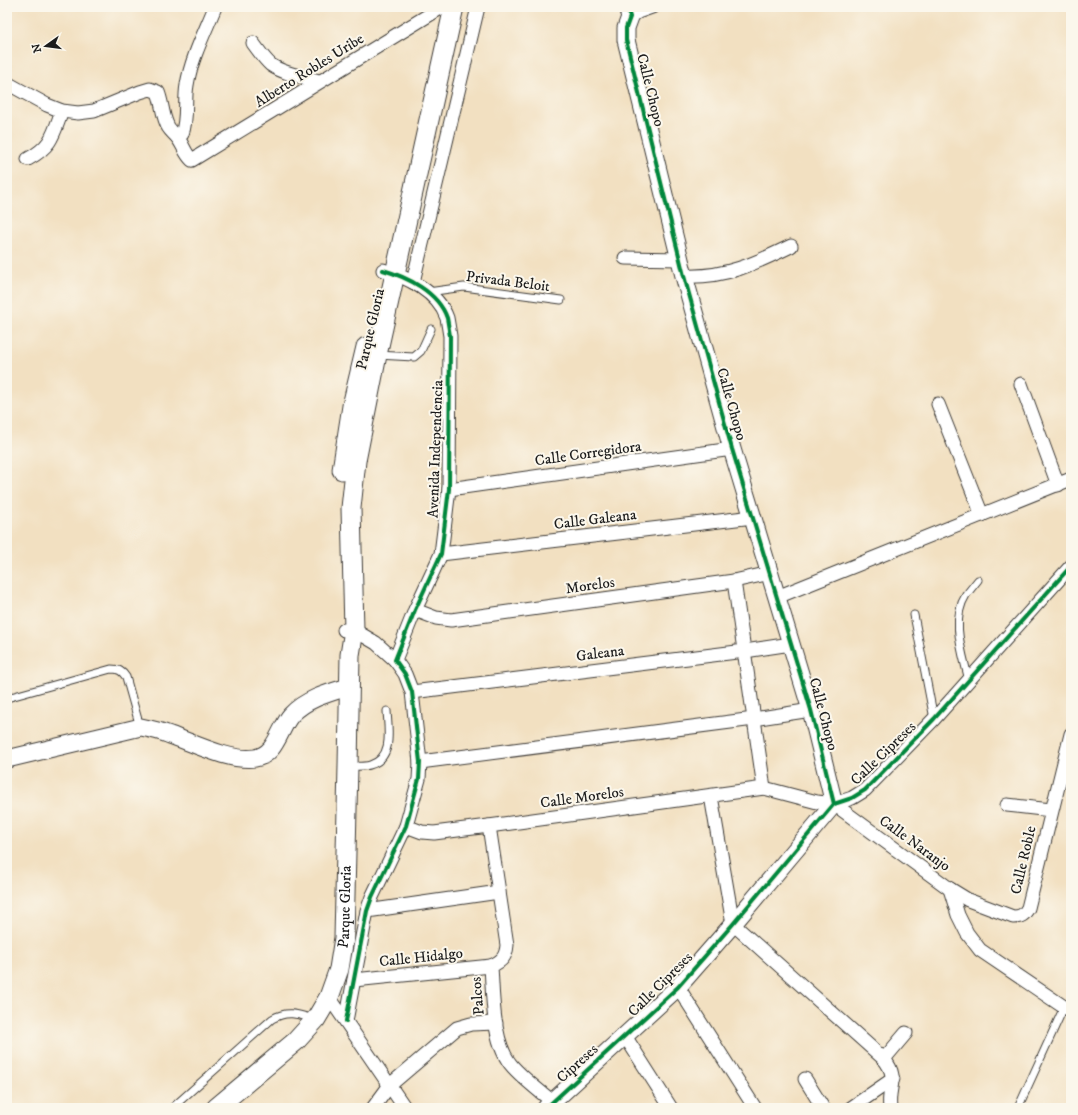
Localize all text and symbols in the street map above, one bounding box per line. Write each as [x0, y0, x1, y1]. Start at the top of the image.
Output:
north arrow [26, 26, 66, 66]
street label: Alberto Robles Uribe [251, 29, 367, 112]
text: N [29, 42, 45, 54]
street label: Calle Chopo [632, 52, 669, 129]
street label: Privada Beloit [465, 267, 551, 296]
street label: Parque Gloria [352, 286, 389, 372]
street label: Calle Chopo [712, 366, 751, 443]
street label: Avenida Independencia [424, 379, 447, 518]
street label: Calle Corregidora [534, 437, 643, 470]
street label: Calle Galeana [553, 505, 638, 534]
street label: Morelos [564, 573, 616, 598]
street label: Galeana [575, 641, 626, 666]
street label: Calle Chopo [805, 676, 842, 753]
street label: Calle Cipreses [847, 717, 920, 789]
street label: Calle Morelos [539, 782, 625, 813]
street label: Calle Naranjo [875, 811, 954, 876]
street label: Calle Roble [1006, 824, 1041, 896]
street label: Parque Gloria [333, 865, 356, 950]
street label: Calle Hidalgo [378, 944, 464, 971]
street label: Calle Cipreses [624, 948, 697, 1021]
street label: Palcos [466, 976, 489, 1016]
street label: Cipreses [553, 1040, 602, 1087]

